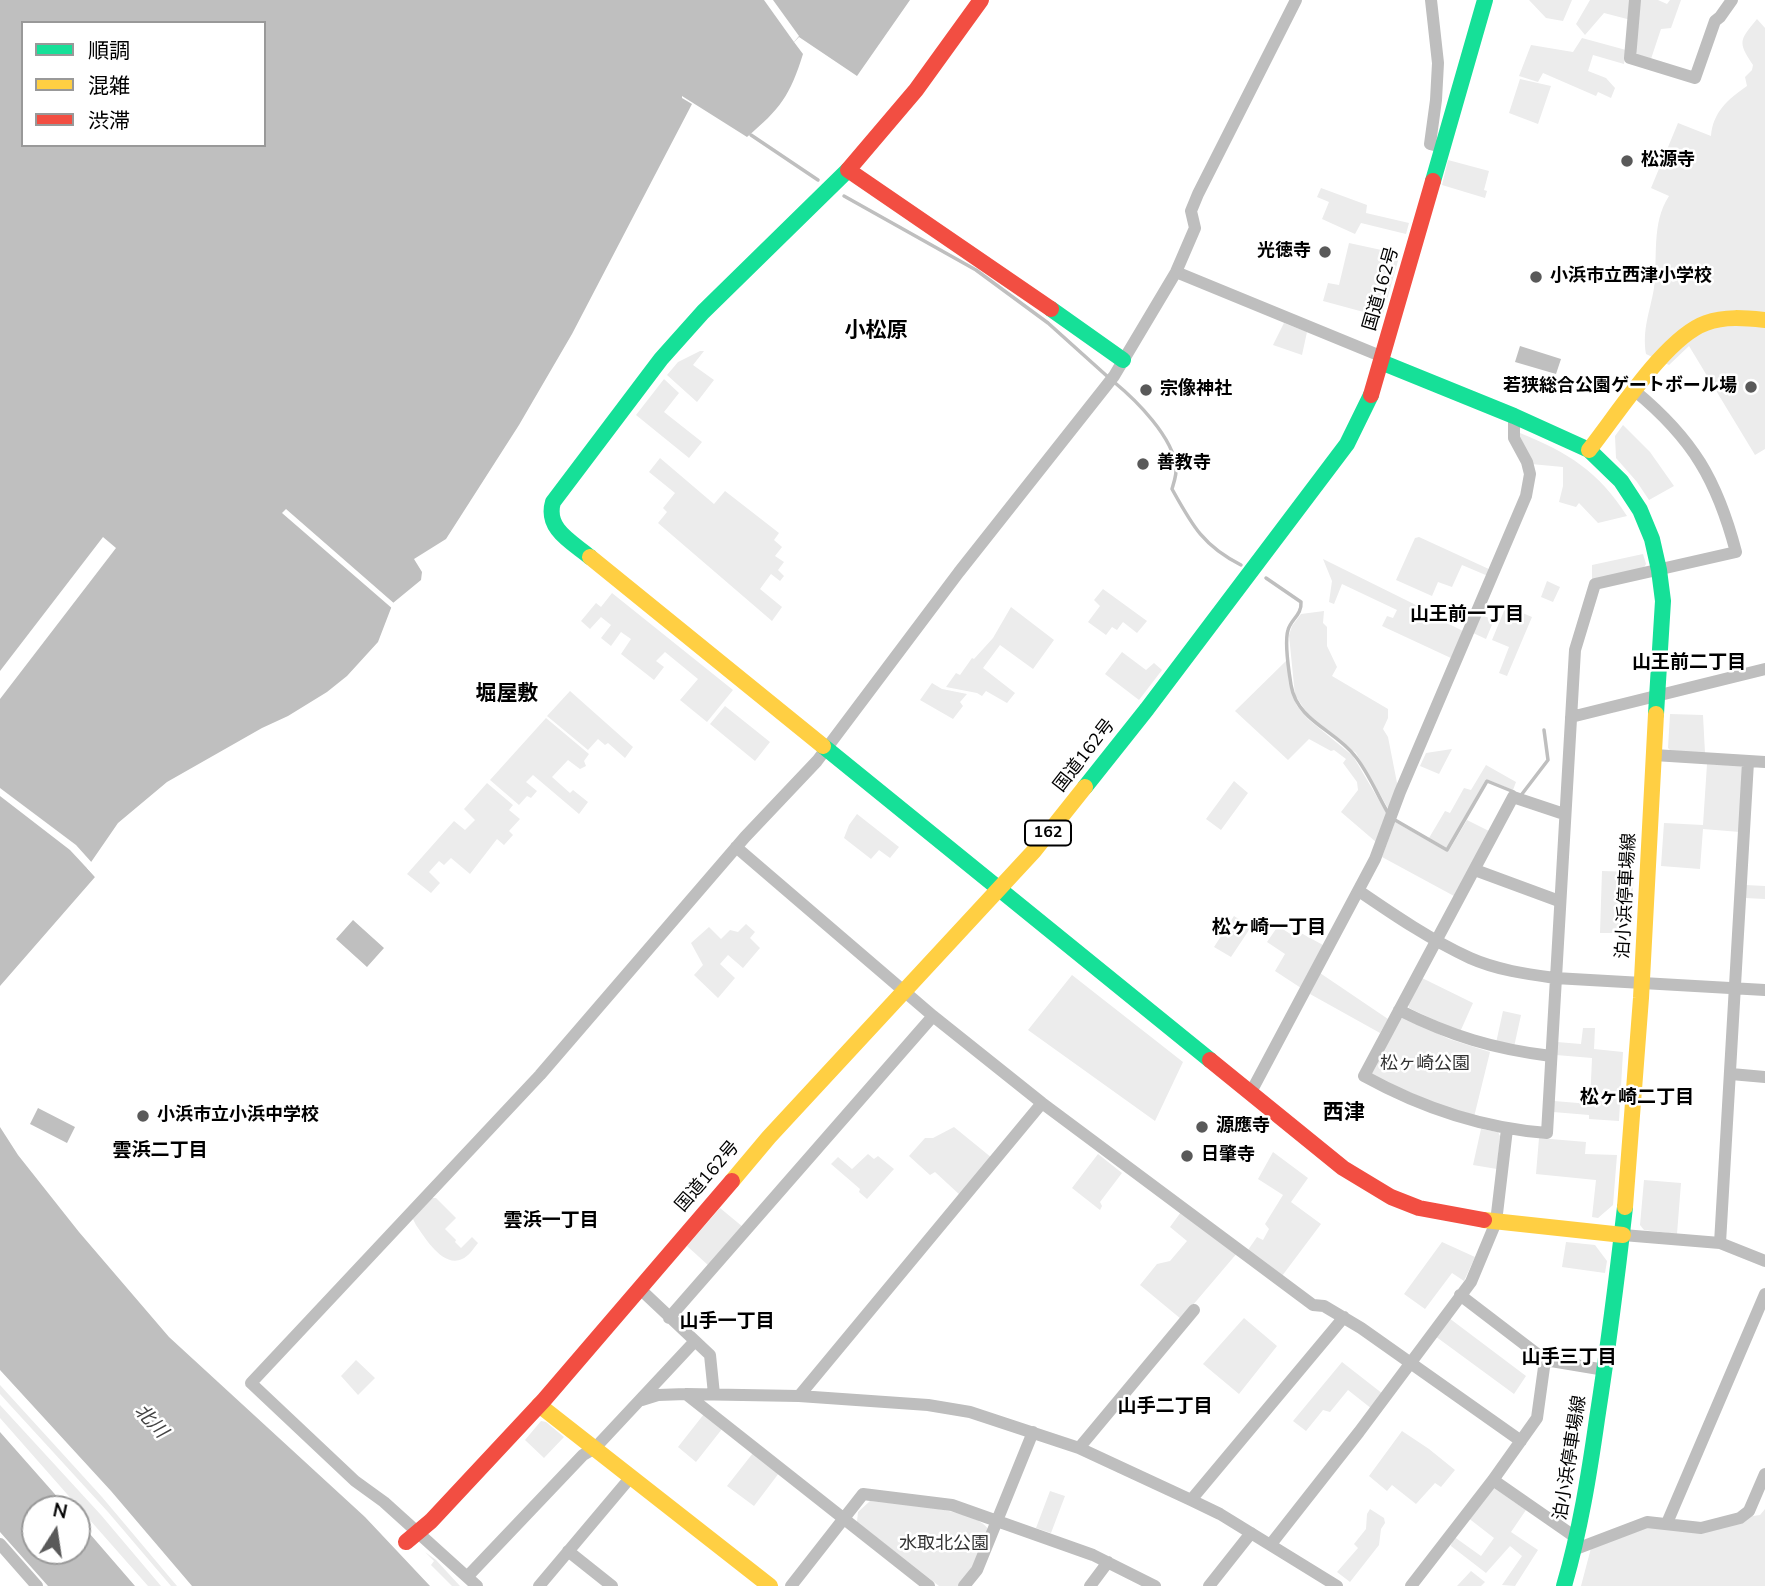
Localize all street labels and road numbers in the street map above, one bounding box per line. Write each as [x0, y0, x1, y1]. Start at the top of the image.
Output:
street label: 国道162号 [1360, 244, 1404, 334]
street label: 国道162号 [1050, 715, 1120, 797]
road number: 162 [1025, 820, 1071, 846]
street label: 泊小浜停車場線 [1613, 833, 1641, 959]
street label: 国道162号 [672, 1137, 744, 1217]
street label: 泊小浜停車場線 [1550, 1394, 1592, 1522]

